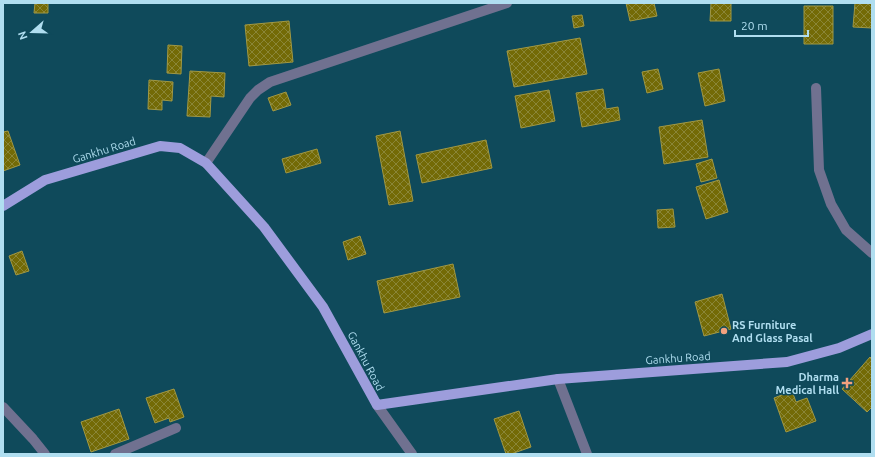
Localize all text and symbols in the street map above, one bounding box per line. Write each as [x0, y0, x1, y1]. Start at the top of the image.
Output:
north arrow [12, 12, 52, 52]
scale bar [735, 12, 808, 38]
text: 20 m [741, 19, 768, 32]
text: N [16, 30, 30, 41]
street label: Gankhu Road [71, 135, 137, 165]
place label: RS Furniture And Glass Pasal [732, 319, 813, 344]
marker: RS Furniture And Glass Pasal [719, 326, 729, 336]
street label: Gankhu Road [345, 329, 387, 393]
street label: Gankhu Road [645, 350, 711, 366]
place label: Dharma Medical Hall [776, 371, 840, 396]
marker: Dharma Medical Hall [842, 378, 852, 388]

